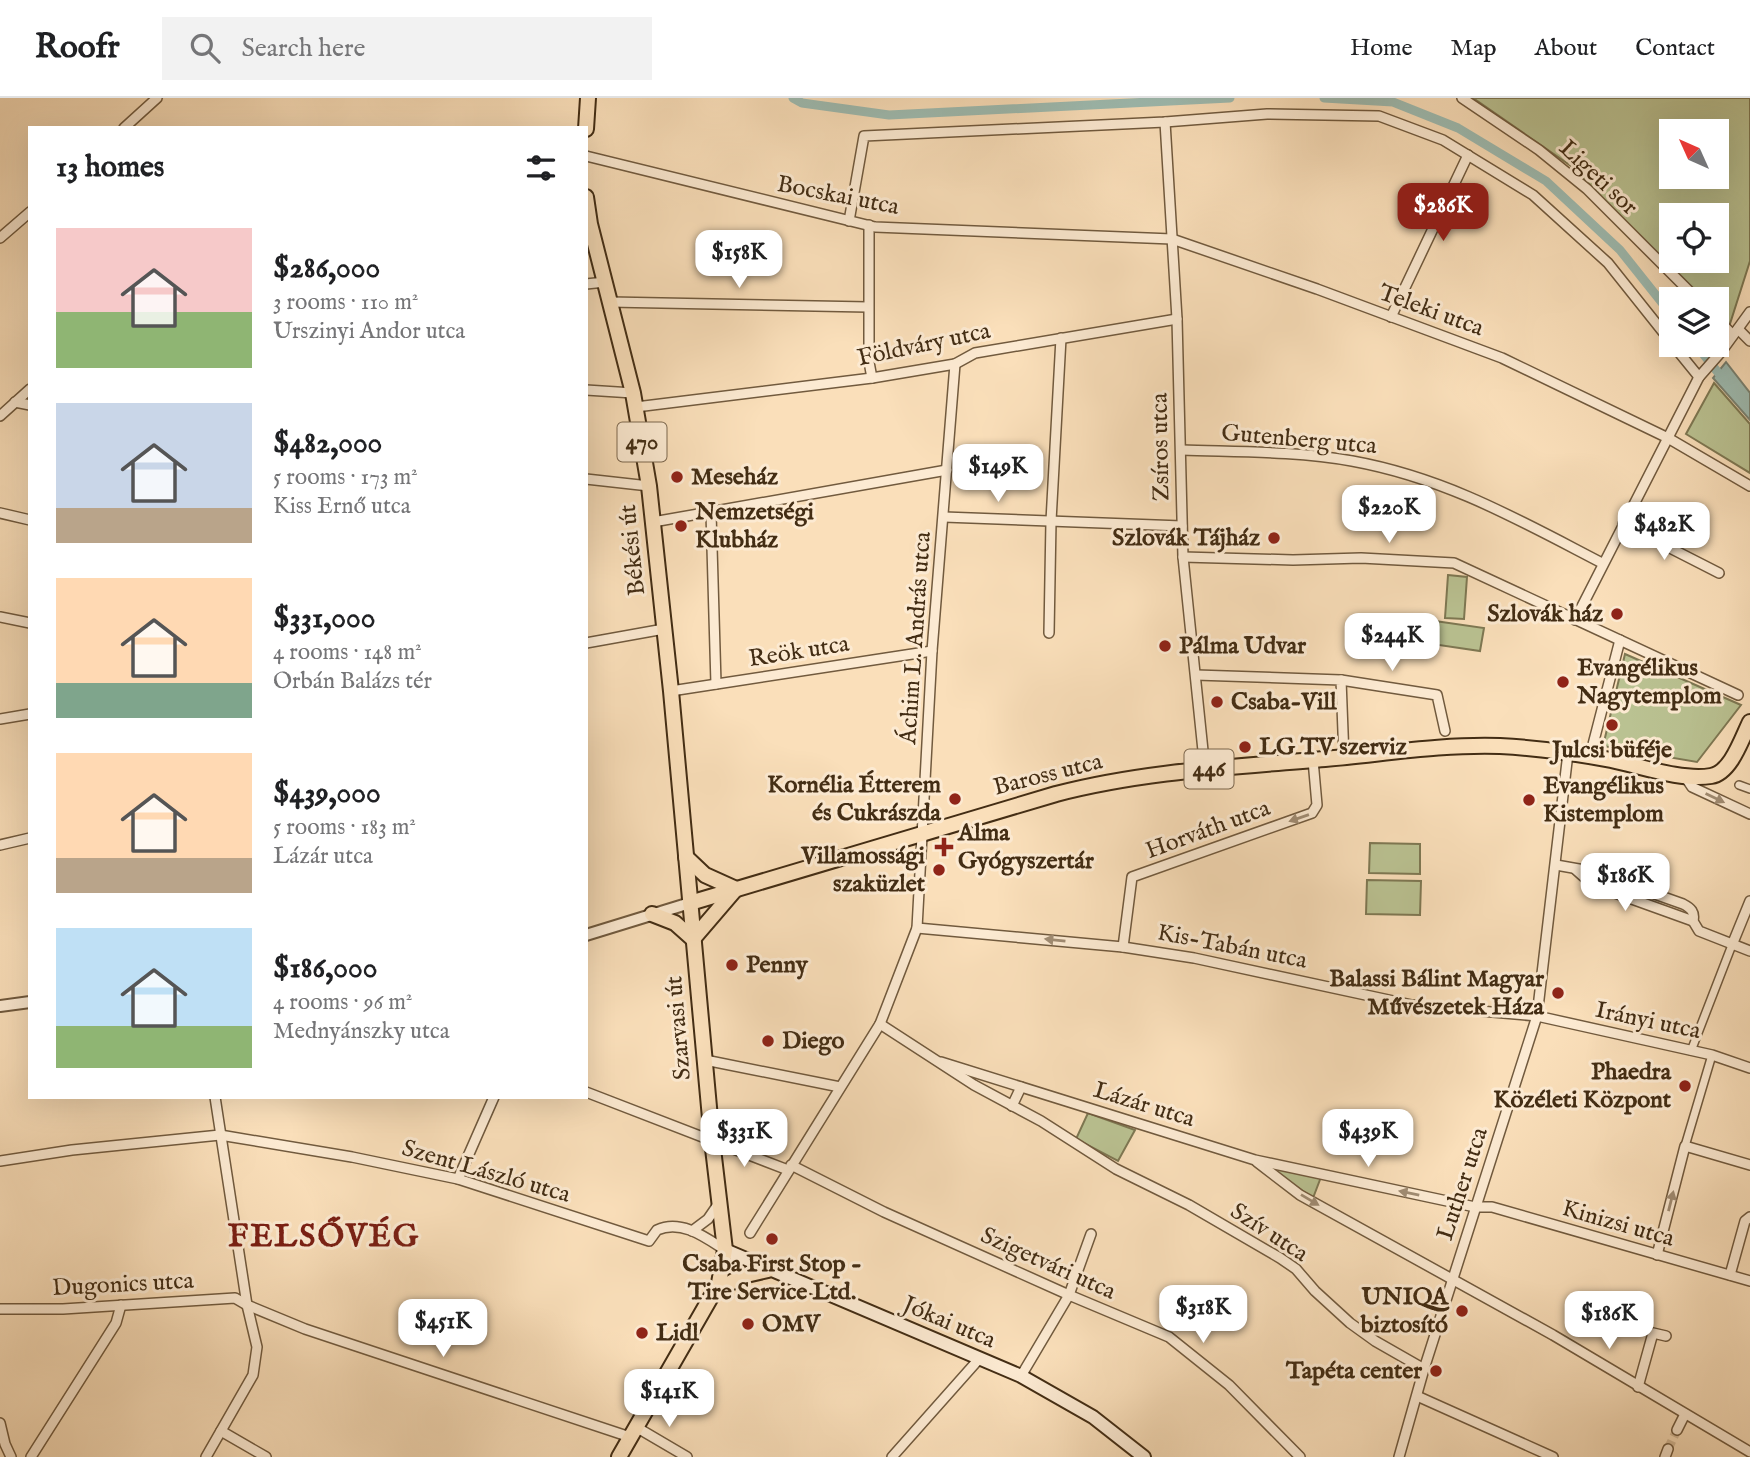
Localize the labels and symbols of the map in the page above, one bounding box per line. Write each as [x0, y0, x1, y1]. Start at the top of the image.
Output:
north arrow [1659, 119, 1729, 189]
street label: Ligeti sor [1552, 133, 1644, 223]
street label: Bocskai utca [774, 169, 902, 223]
pin: $286K [1394, 184, 1492, 243]
pin: $158K [690, 230, 788, 290]
street label: Teleki utca [1374, 278, 1488, 345]
street label: Földváry utca [855, 316, 994, 374]
street label: Zsíros utca [1145, 392, 1177, 502]
street label: Gutenberg utca [1220, 418, 1379, 462]
road number: 470 [618, 422, 666, 462]
pin: $149K [949, 444, 1047, 504]
place label: Meseház [691, 462, 778, 493]
marker: Meseház [669, 469, 685, 485]
pin: $220K [1340, 486, 1438, 545]
place label: Nemzetségi Klubház [694, 497, 815, 556]
street label: Békési út [613, 503, 653, 597]
pin: $482K [1615, 503, 1713, 562]
marker: Nemzetségi Klubház [673, 518, 689, 534]
place label: Szlovák Tájház [1112, 523, 1260, 554]
street label: Áchim L. András utca [893, 530, 939, 746]
marker: Szlovák Tájház [1266, 530, 1282, 546]
place label: Szlovák ház [1487, 599, 1603, 630]
marker: Szlovák ház [1609, 606, 1625, 622]
pin: $244K [1343, 614, 1441, 673]
street label: Reök utca [746, 629, 852, 675]
place label: Pálma Udvar [1179, 631, 1306, 662]
marker: Pálma Udvar [1157, 638, 1173, 654]
place label: Evangélikus Nagytemplom [1576, 653, 1722, 712]
marker: Evangélikus Nagytemplom [1555, 674, 1571, 690]
place label: Csaba-Vill [1231, 687, 1337, 718]
marker: Csaba-Vill [1209, 694, 1225, 710]
marker: Julcsi büféje [1604, 717, 1620, 733]
place label: LG TV szerviz [1259, 732, 1407, 763]
place label: Julcsi büféje [1549, 735, 1672, 766]
marker: LG TV szerviz [1237, 739, 1253, 755]
street label: Baross utca [990, 746, 1106, 804]
road number: 446 [1184, 750, 1234, 789]
place label: Kornélia Étterem és Cukrászda [767, 770, 942, 829]
place label: Evangélikus Kistemplom [1543, 771, 1664, 830]
marker: Kornélia Étterem és Cukrászda [947, 791, 963, 807]
marker: Evangélikus Kistemplom [1521, 792, 1537, 808]
one-way arrow [1705, 792, 1725, 803]
street label: Horváth utca [1141, 793, 1275, 867]
one-way arrow [1289, 812, 1310, 823]
place label: Alma Gyógyszertár [957, 818, 1094, 877]
marker: Alma Gyógyszertár [936, 839, 952, 855]
place label: Villamossági szaküzlet [800, 841, 926, 900]
pin: $186K [1576, 854, 1674, 913]
marker: Villamossági szaküzlet [931, 862, 947, 878]
street label: Kis-Tabán utca [1154, 917, 1310, 977]
one-way arrow [1044, 934, 1066, 945]
place label: Penny [746, 950, 809, 981]
marker: Penny [724, 957, 740, 973]
place label: Balassi Bálint Magyar Művészetek Háza [1329, 964, 1545, 1023]
street label: Szarvasi út [659, 975, 699, 1081]
marker: Balassi Bálint Magyar Művészetek Háza [1550, 985, 1566, 1001]
street label: Irányi utca [1592, 995, 1704, 1047]
place label: Diego [782, 1026, 845, 1057]
marker: Diego [760, 1033, 776, 1049]
place label: Phaedra Közéleti Központ [1493, 1057, 1672, 1116]
street label: Lázár utca [1090, 1075, 1199, 1135]
marker: Phaedra Közéleti Központ [1677, 1078, 1693, 1094]
pin: $331K [695, 1110, 793, 1169]
pin: $439K [1319, 1110, 1417, 1169]
street label: Luther utca [1430, 1123, 1496, 1244]
street label: Szent László utca [398, 1133, 574, 1211]
one-way arrow [1398, 1187, 1420, 1198]
one-way arrow [1666, 1190, 1677, 1212]
street label: Kinizsi utca [1558, 1193, 1678, 1255]
one-way arrow [1300, 1194, 1319, 1207]
street label: Szív utca [1224, 1196, 1314, 1270]
district label: FELSŐVÉG [228, 1215, 420, 1258]
street label: Szigetvári utca [976, 1220, 1121, 1308]
marker: Csaba First Stop - Tire Service Ltd. [764, 1231, 780, 1247]
place label: Csaba First Stop - Tire Service Ltd. [682, 1249, 862, 1308]
street label: Dugonics utca [51, 1266, 195, 1304]
place label: UNIQA biztosító [1360, 1282, 1450, 1341]
pin: $318K [1154, 1286, 1252, 1345]
street label: Jókai utca [895, 1288, 1001, 1357]
pin: $186K [1560, 1292, 1658, 1351]
pin: $451K [394, 1300, 492, 1359]
marker: UNIQA biztosító [1454, 1303, 1470, 1319]
place label: OMV [762, 1309, 821, 1340]
marker: OMV [740, 1316, 756, 1332]
place label: Lidl [656, 1318, 699, 1349]
marker: Lidl [634, 1325, 650, 1341]
place label: Tapéta center [1285, 1356, 1422, 1387]
marker: Tapéta center [1428, 1363, 1444, 1379]
pin: $141K [620, 1370, 718, 1429]

